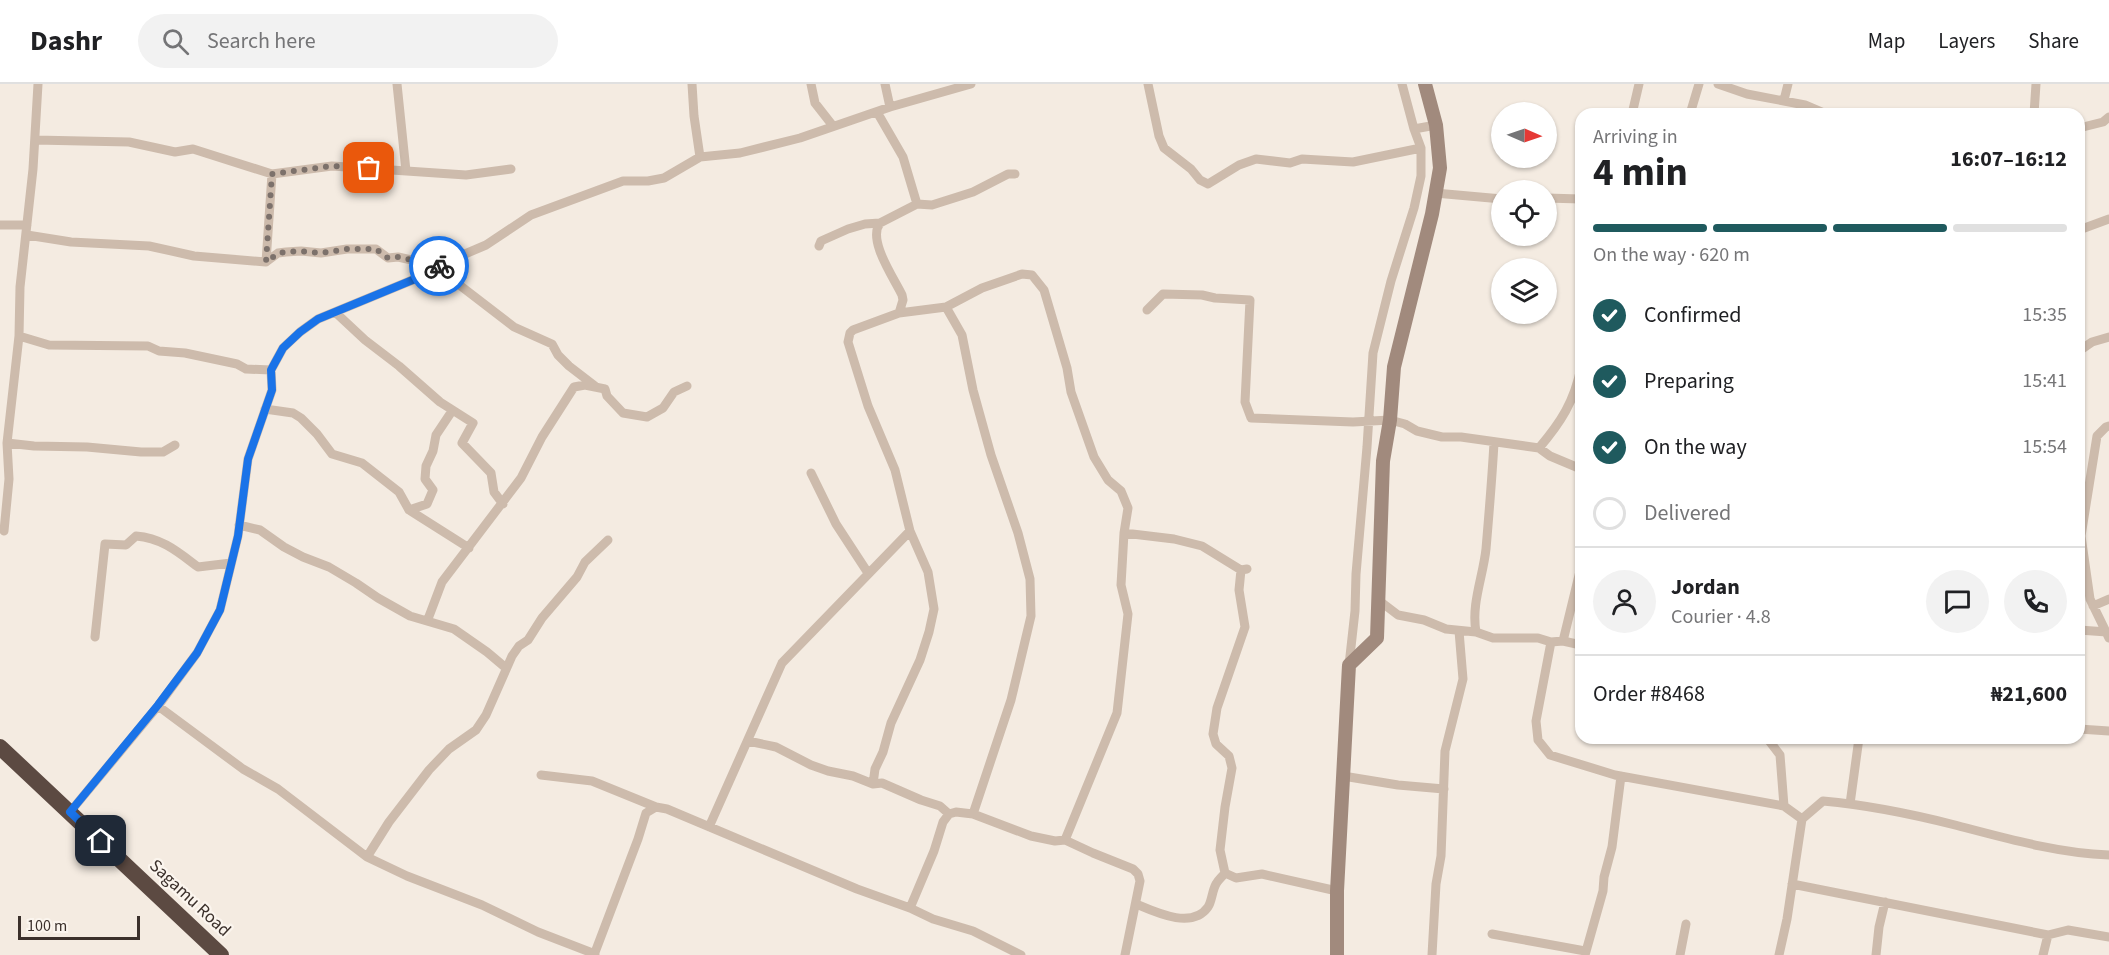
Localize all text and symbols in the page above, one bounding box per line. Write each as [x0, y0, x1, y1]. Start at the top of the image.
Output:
search box [138, 14, 558, 68]
text: Dashr [30, 21, 102, 61]
icon: search [159, 25, 192, 58]
text: Search here [207, 25, 316, 57]
text: Map [1868, 26, 1905, 56]
text: Layers [1938, 26, 1995, 56]
text: Share [2028, 26, 2079, 56]
north arrow [1491, 102, 1557, 168]
map controls [1491, 102, 1557, 324]
text: Arriving in [1593, 123, 1678, 151]
pin [343, 142, 394, 193]
text: 16:07–16:12 [1950, 143, 2067, 175]
text: 4 min [1593, 145, 1688, 201]
icon: bag [352, 151, 385, 184]
button: locate [1491, 180, 1557, 246]
courier [409, 236, 469, 296]
text: On the way · 620 m [1593, 241, 1750, 269]
icon: bike [423, 250, 456, 283]
button: layers [1491, 258, 1557, 324]
icon: check [1593, 299, 1626, 332]
text: Confirmed [1644, 299, 1741, 331]
text: 15:35 [2022, 301, 2067, 329]
icon: check [1593, 365, 1626, 398]
text: Preparing [1644, 365, 1734, 397]
text: 15:41 [2022, 367, 2067, 395]
icon: check [1593, 431, 1626, 464]
text: On the way [1644, 431, 1747, 463]
text: 15:54 [2022, 433, 2067, 461]
text: Delivered [1644, 497, 1731, 529]
button: person [1593, 570, 1656, 633]
button: chat [1926, 570, 1989, 633]
button: phone [2004, 570, 2067, 633]
text: Jordan [1671, 571, 1740, 603]
text: Courier · 4.8 [1671, 603, 1771, 631]
text: Order #8468 [1593, 678, 1705, 710]
text: ₦21,600 [1991, 678, 2067, 710]
pin [75, 815, 126, 866]
icon: home [84, 824, 117, 857]
street label: Sagamu Road [144, 854, 236, 942]
scale bar [18, 913, 140, 940]
text: 100 m [27, 915, 67, 937]

